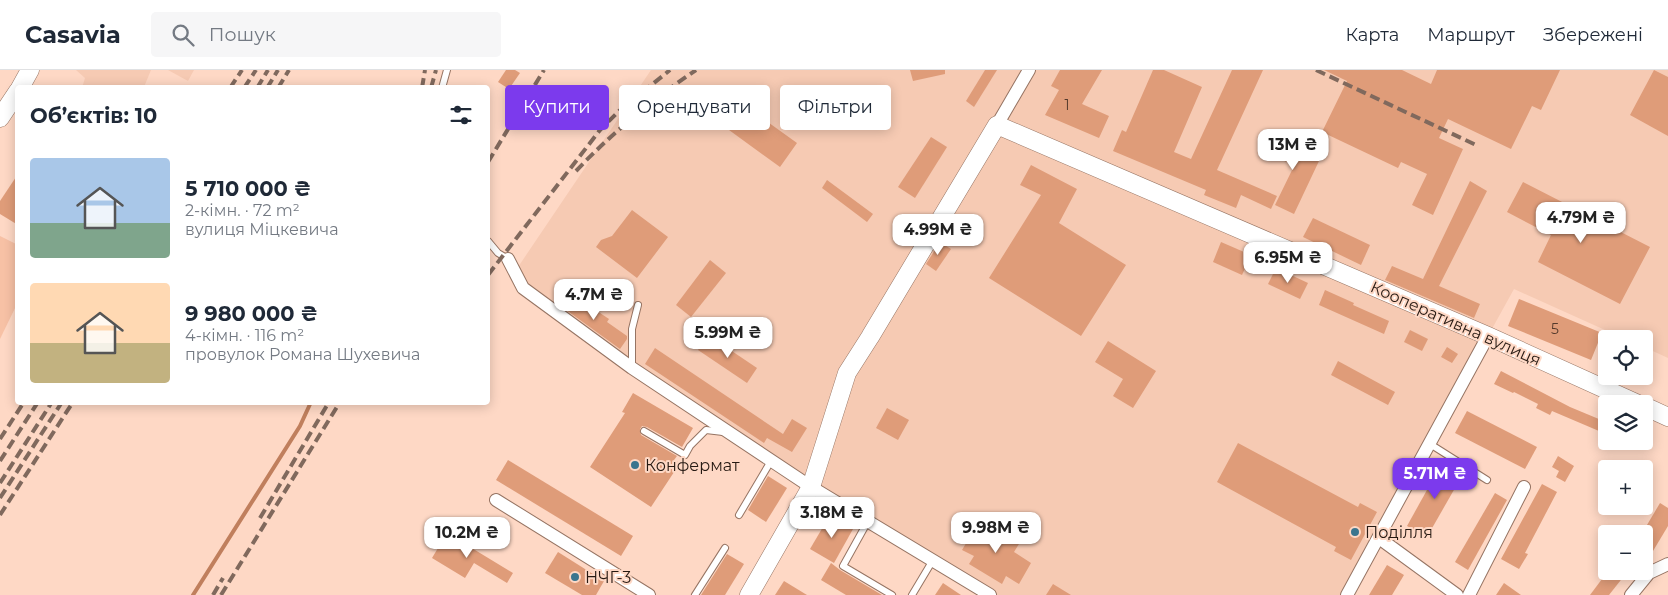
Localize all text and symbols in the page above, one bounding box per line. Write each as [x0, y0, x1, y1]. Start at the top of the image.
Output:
search box [151, 12, 501, 57]
text: Casavia [25, 20, 121, 49]
icon: search [169, 21, 197, 49]
text: Пошук [209, 23, 276, 46]
text: Карта [1346, 24, 1399, 46]
text: Маршрут [1427, 24, 1515, 46]
text: Збережені [1543, 24, 1643, 46]
chip: Купити [505, 85, 609, 130]
chip: Орендувати [619, 85, 770, 130]
chip: Фільтри [780, 85, 891, 130]
house number: 1 [1064, 96, 1070, 114]
icon: filters [447, 101, 475, 129]
text: Об’єктів: 10 [30, 103, 157, 128]
pin: 13M ₴ [1258, 128, 1328, 171]
text: 13M ₴ [1269, 135, 1317, 154]
text: 5 710 000 ₴ [185, 176, 311, 201]
icon: home [70, 178, 130, 238]
text: 2-кімн. · 72 m² [185, 201, 300, 220]
pin: 4.79M ₴ [1535, 202, 1627, 244]
text: 4.79M ₴ [1547, 208, 1615, 227]
pin: 4.99M ₴ [892, 214, 984, 256]
text: вулиця Міцкевича [185, 220, 339, 239]
text: 4.99M ₴ [904, 220, 972, 239]
pin: 6.95M ₴ [1242, 242, 1334, 284]
text: 6.95M ₴ [1254, 248, 1322, 267]
street label: Кооперативна вулиця [1368, 277, 1544, 370]
pin: 4.7M ₴ [553, 278, 635, 321]
text: 4.7M ₴ [565, 285, 623, 304]
text: 9 980 000 ₴ [185, 301, 318, 326]
icon: home [70, 303, 130, 363]
pin: 5.99M ₴ [682, 316, 774, 359]
house number: 5 [1551, 320, 1559, 338]
text: 5.99M ₴ [694, 323, 762, 342]
text: 4-кімн. · 116 m² [185, 326, 304, 345]
map controls [1598, 330, 1653, 580]
button: locate [1598, 330, 1653, 385]
text: провулок Романа Шухевича [185, 345, 420, 364]
button: layers [1598, 395, 1653, 450]
place label: Конфермат [645, 456, 740, 475]
pin: 5.71M ₴ [1389, 458, 1481, 500]
marker: Конфермат [629, 459, 641, 471]
button: + [1598, 460, 1653, 515]
text: 5.71M ₴ [1404, 464, 1466, 483]
pin: 3.18M ₴ [786, 496, 878, 539]
text: 3.18M ₴ [800, 503, 864, 522]
pin: 9.98M ₴ [950, 512, 1042, 554]
pin: 10.2M ₴ [421, 516, 513, 559]
text: 9.98M ₴ [962, 518, 1030, 537]
text: 10.2M ₴ [435, 523, 499, 542]
place label: Поділля [1365, 523, 1433, 542]
button: − [1598, 525, 1653, 580]
marker: Поділля [1349, 526, 1361, 538]
place label: НЧГ-3 [585, 568, 631, 587]
marker: НЧГ-3 [569, 571, 581, 583]

